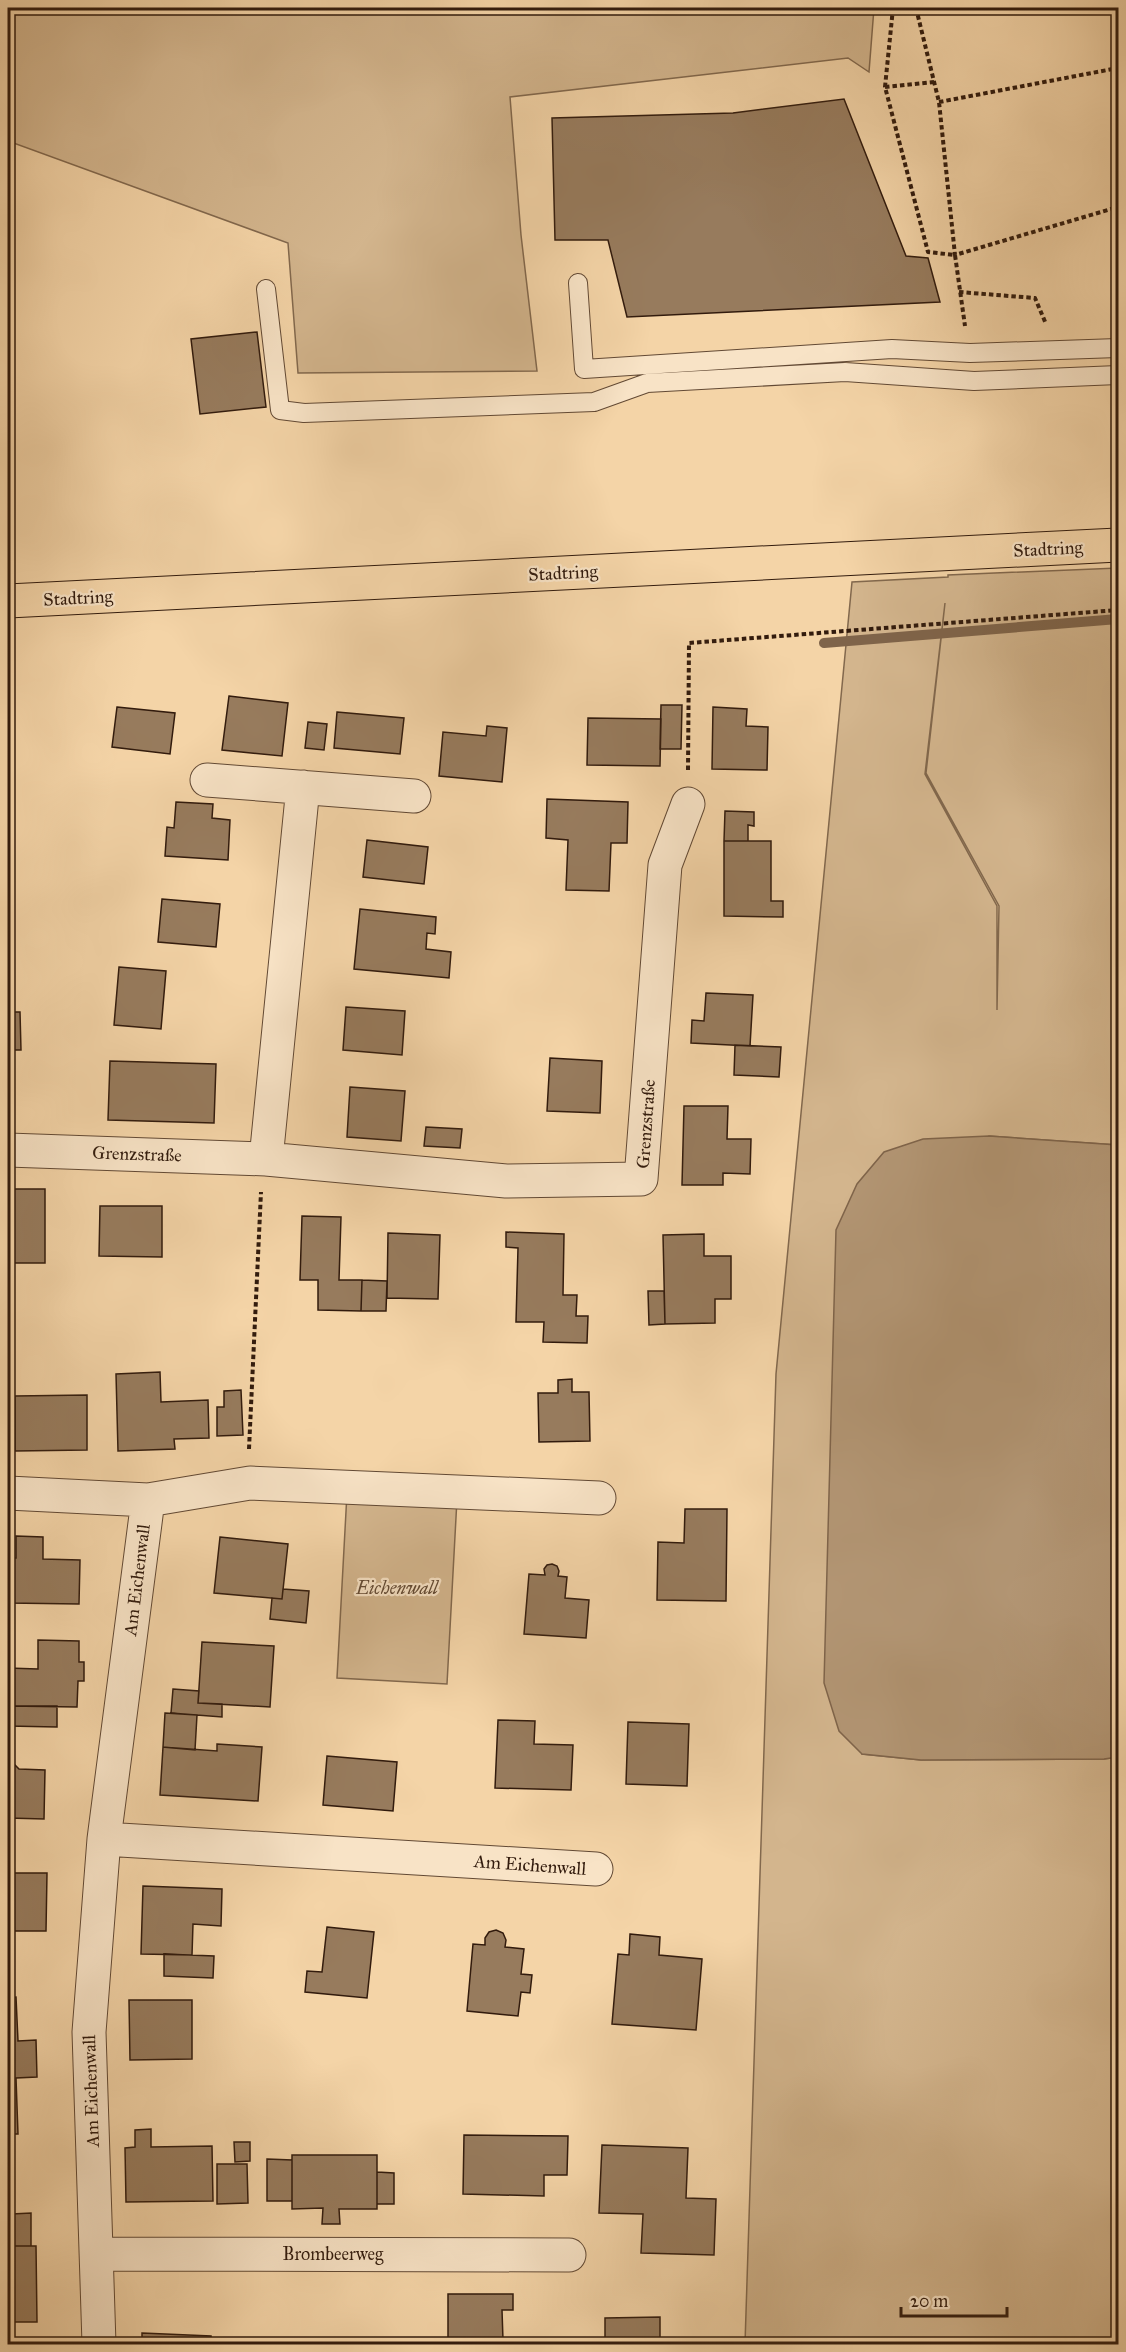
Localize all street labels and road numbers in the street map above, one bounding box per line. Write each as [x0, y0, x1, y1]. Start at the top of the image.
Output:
street label: Stadtring [1013, 536, 1084, 563]
street label: Stadtring [528, 560, 599, 587]
street label: Stadtring [43, 585, 114, 612]
street label: Grenzstraße [632, 1079, 660, 1169]
street label: Grenzstraße [92, 1141, 182, 1167]
street label: Am Eichenwall [119, 1523, 155, 1638]
street label: Am Eichenwall [472, 1850, 587, 1880]
street label: Am Eichenwall [78, 2034, 104, 2149]
street label: Brombeerweg [283, 2243, 384, 2266]

